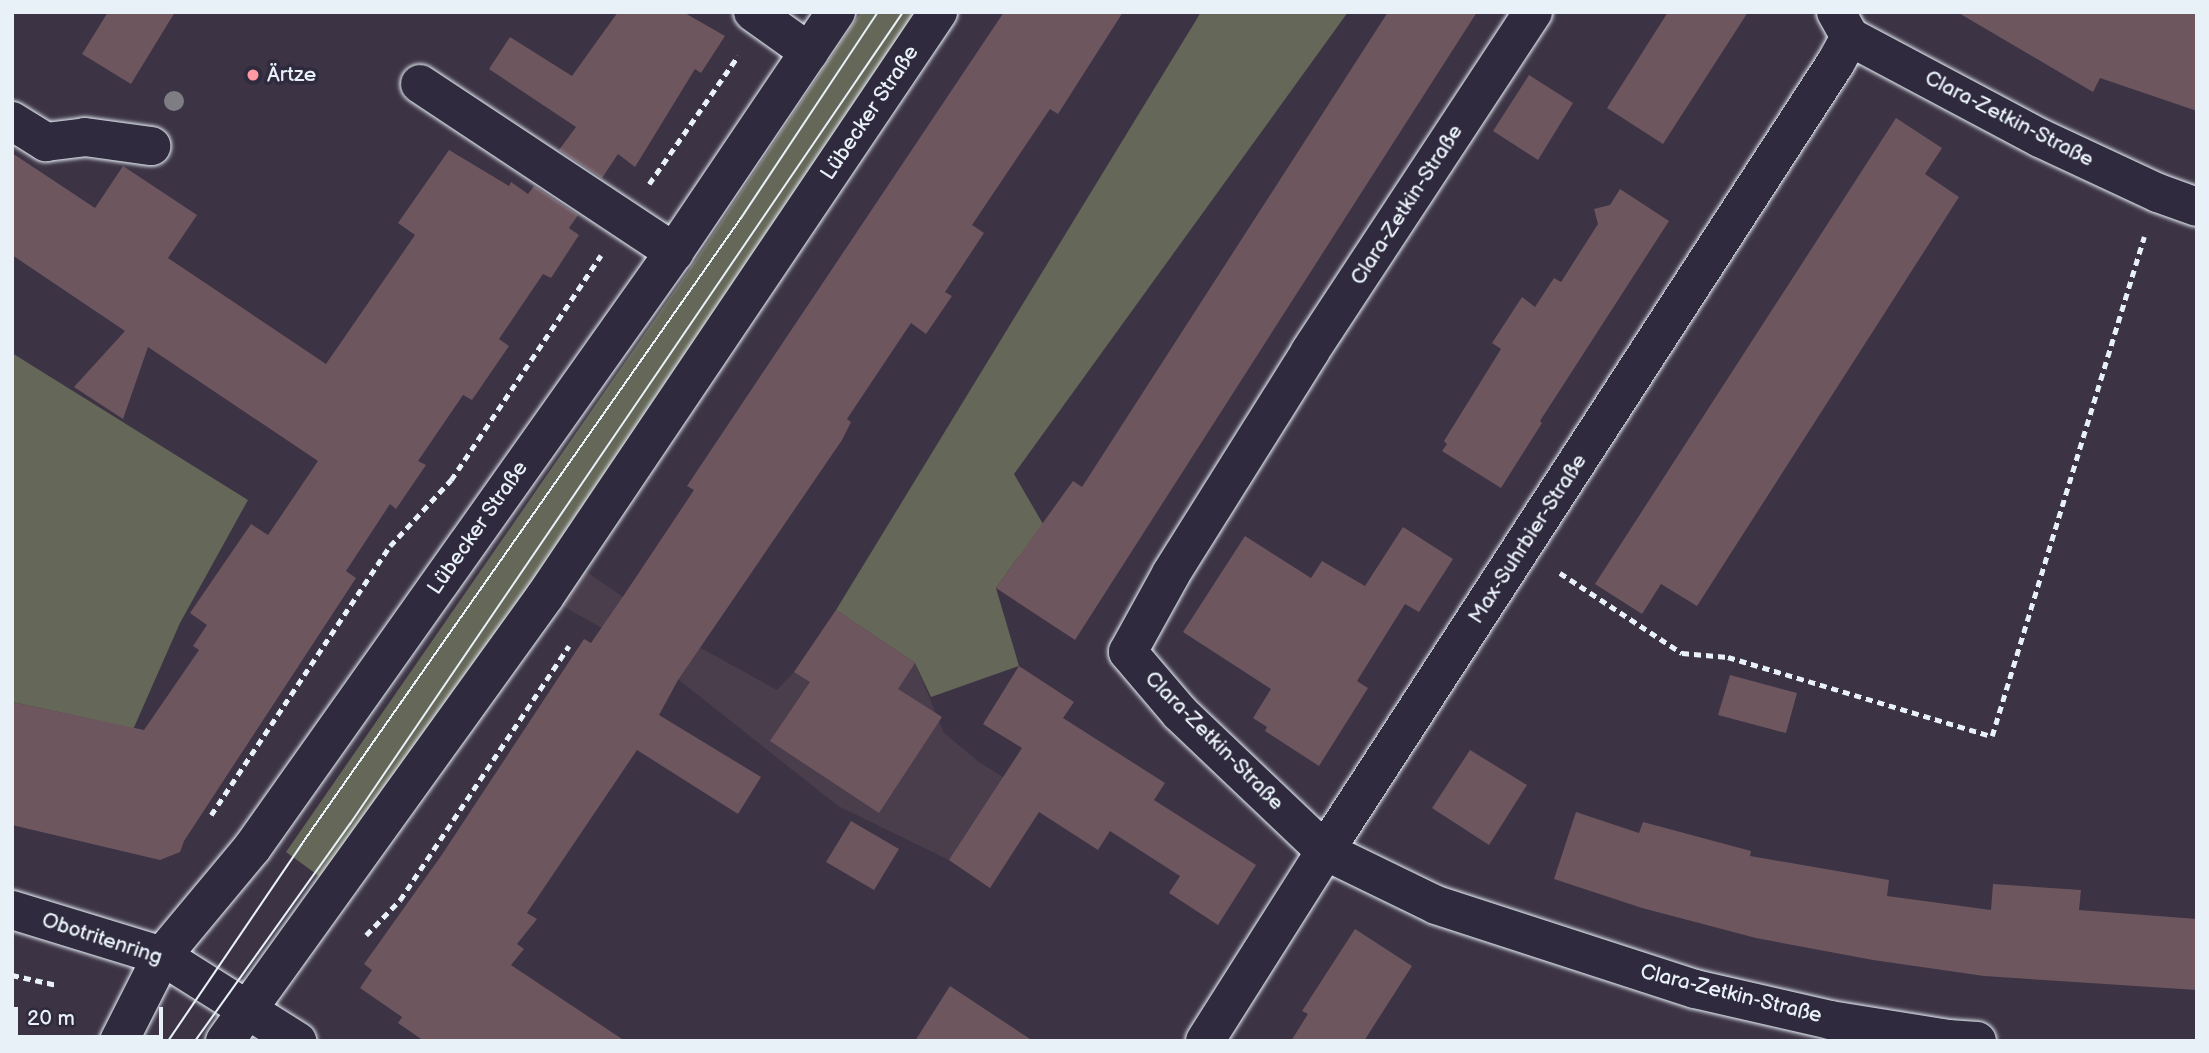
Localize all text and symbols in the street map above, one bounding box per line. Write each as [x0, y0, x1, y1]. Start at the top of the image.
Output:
street label: Lübecker Straße [816, 41, 924, 185]
place label: Ärtze [267, 62, 316, 88]
street label: Clara-Zetkin-Straße [1920, 66, 2098, 172]
marker: Ärtze [245, 67, 261, 83]
street label: Clara-Zetkin-Straße [1346, 120, 1468, 290]
street label: Max-Suhrbier-Straße [1464, 449, 1592, 629]
street label: Lübecker Straße [423, 456, 533, 600]
street label: Clara-Zetkin-Straße [1139, 666, 1289, 816]
street label: Obotritenring [39, 908, 165, 970]
street label: Clara-Zetkin-Straße [1638, 959, 1824, 1029]
scale bar [18, 993, 166, 1038]
text: 20 m [27, 1006, 75, 1031]

